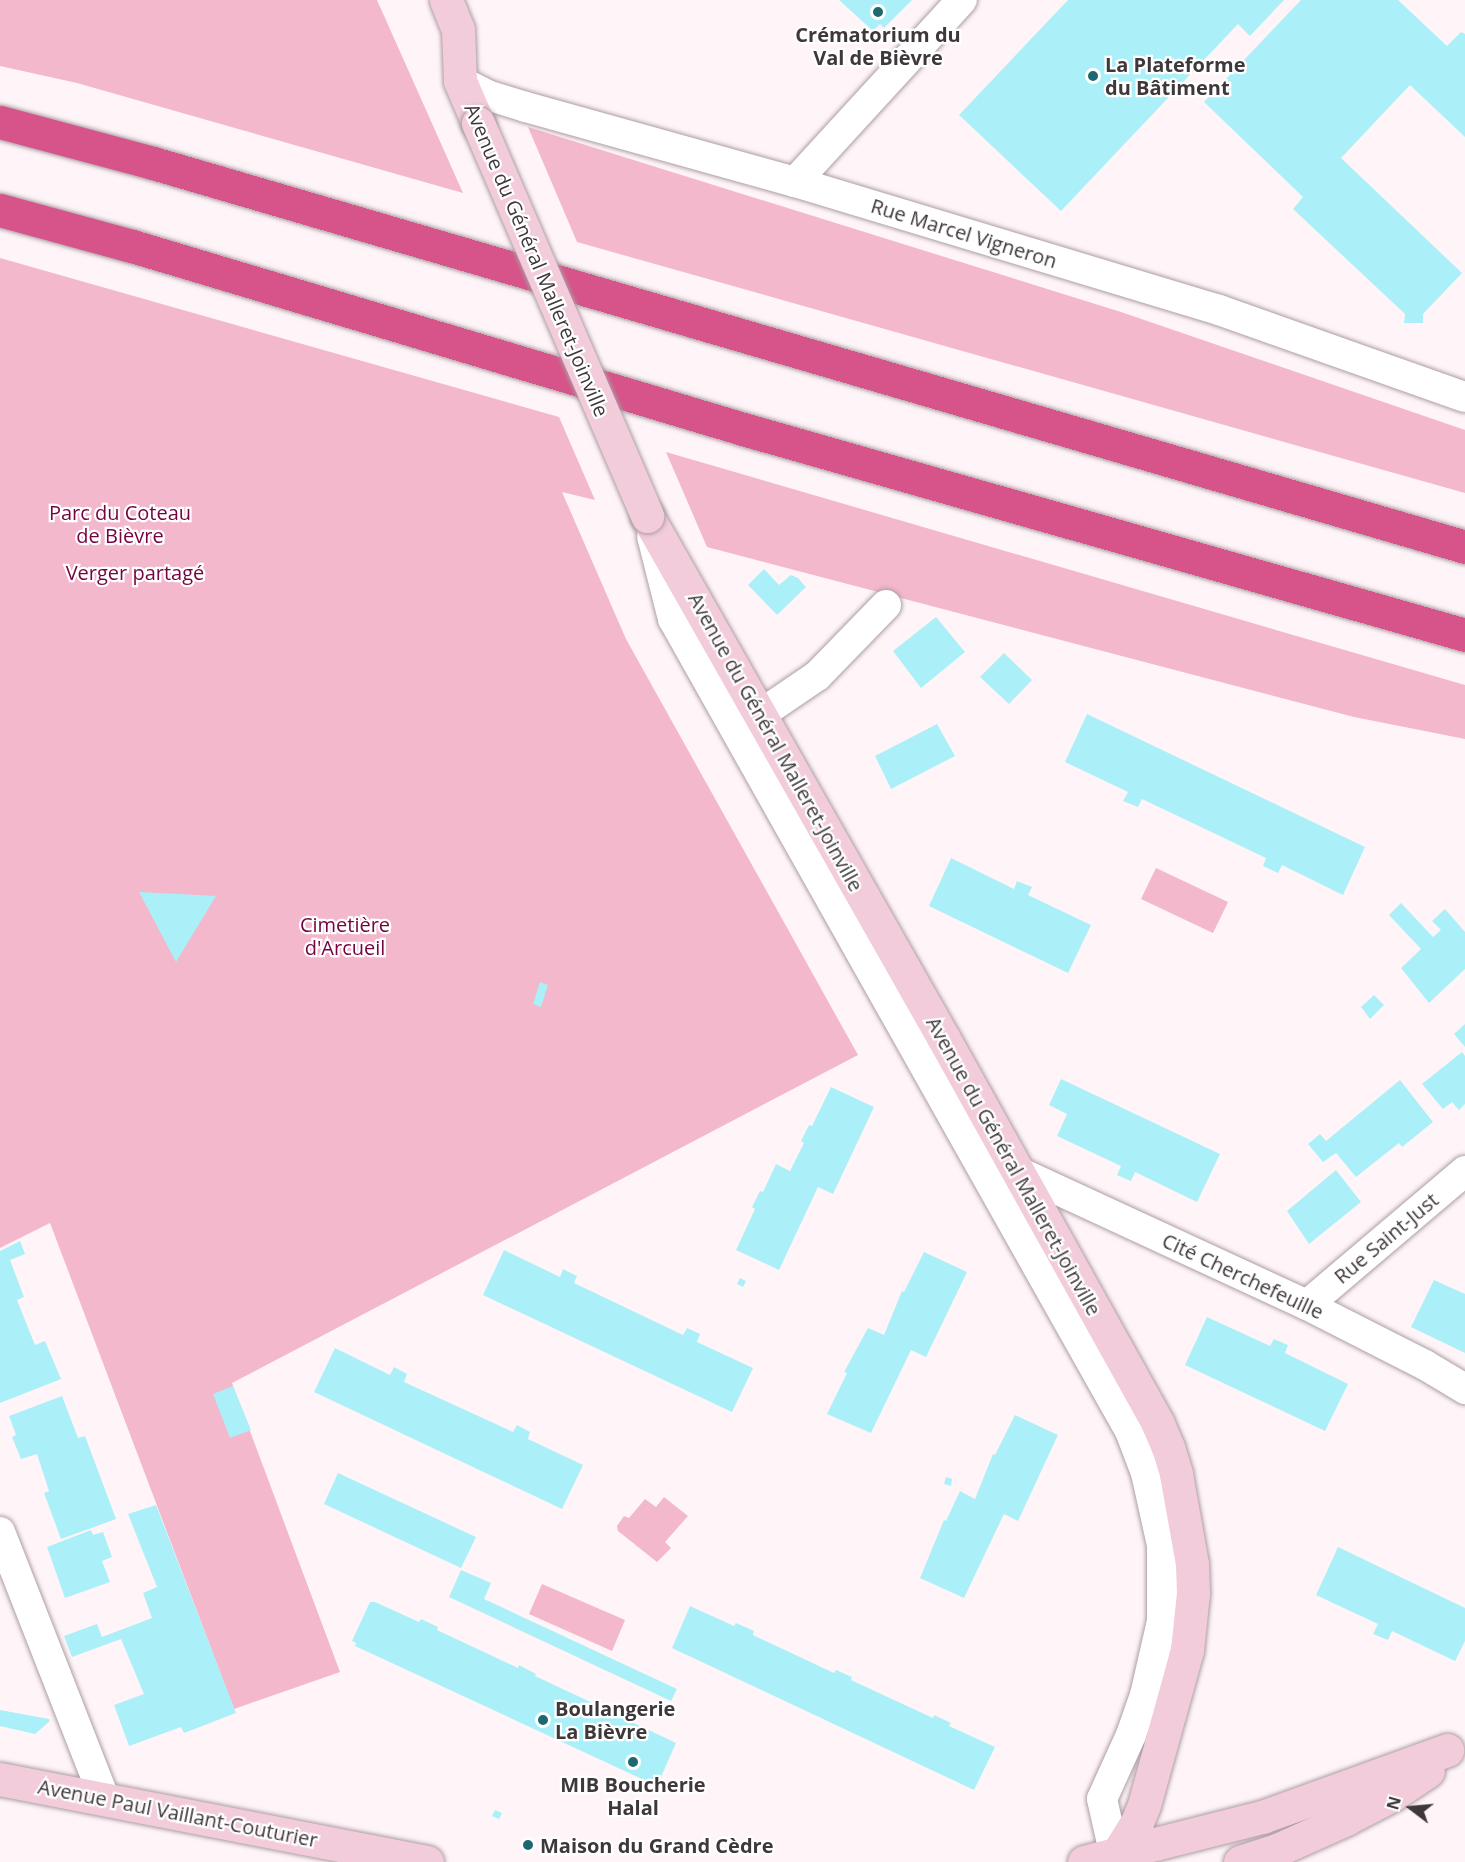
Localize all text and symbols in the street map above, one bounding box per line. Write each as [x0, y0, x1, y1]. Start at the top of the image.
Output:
marker: Crématorium du Val de Bièvre [871, 5, 885, 19]
place label: Crématorium du Val de Bièvre [795, 22, 961, 69]
place label: La Plateforme du Bâtiment [1105, 52, 1245, 99]
marker: La Plateforme du Bâtiment [1086, 69, 1100, 83]
street label: Avenue du Général Malleret-Joinville [460, 100, 614, 420]
street label: Rue Marcel Vigneron [868, 193, 1060, 273]
park label: Parc du Coteau de Bièvre [49, 501, 191, 548]
park label: Verger partagé [66, 560, 204, 584]
street label: Avenue du Général Malleret-Joinville [684, 588, 868, 896]
park label: Cimetière d'Arcueil [300, 912, 390, 959]
street label: Avenue du Général Malleret-Joinville [922, 1012, 1106, 1320]
street label: Rue Saint-Just [1329, 1188, 1443, 1288]
street label: Cité Cherchefeuille [1159, 1228, 1327, 1324]
place label: Boulangerie La Bièvre [555, 1696, 675, 1743]
marker: Boulangerie La Bièvre [536, 1713, 550, 1727]
marker: MIB Boucherie Halal [626, 1755, 640, 1769]
place label: MIB Boucherie Halal [560, 1772, 706, 1819]
street label: Avenue Paul Vaillant-Couturier [36, 1774, 320, 1852]
north arrow [1381, 1778, 1441, 1838]
text: N [1381, 1794, 1406, 1812]
place label: Maison du Grand Cèdre [540, 1833, 773, 1857]
marker: Maison du Grand Cèdre [521, 1838, 535, 1852]

